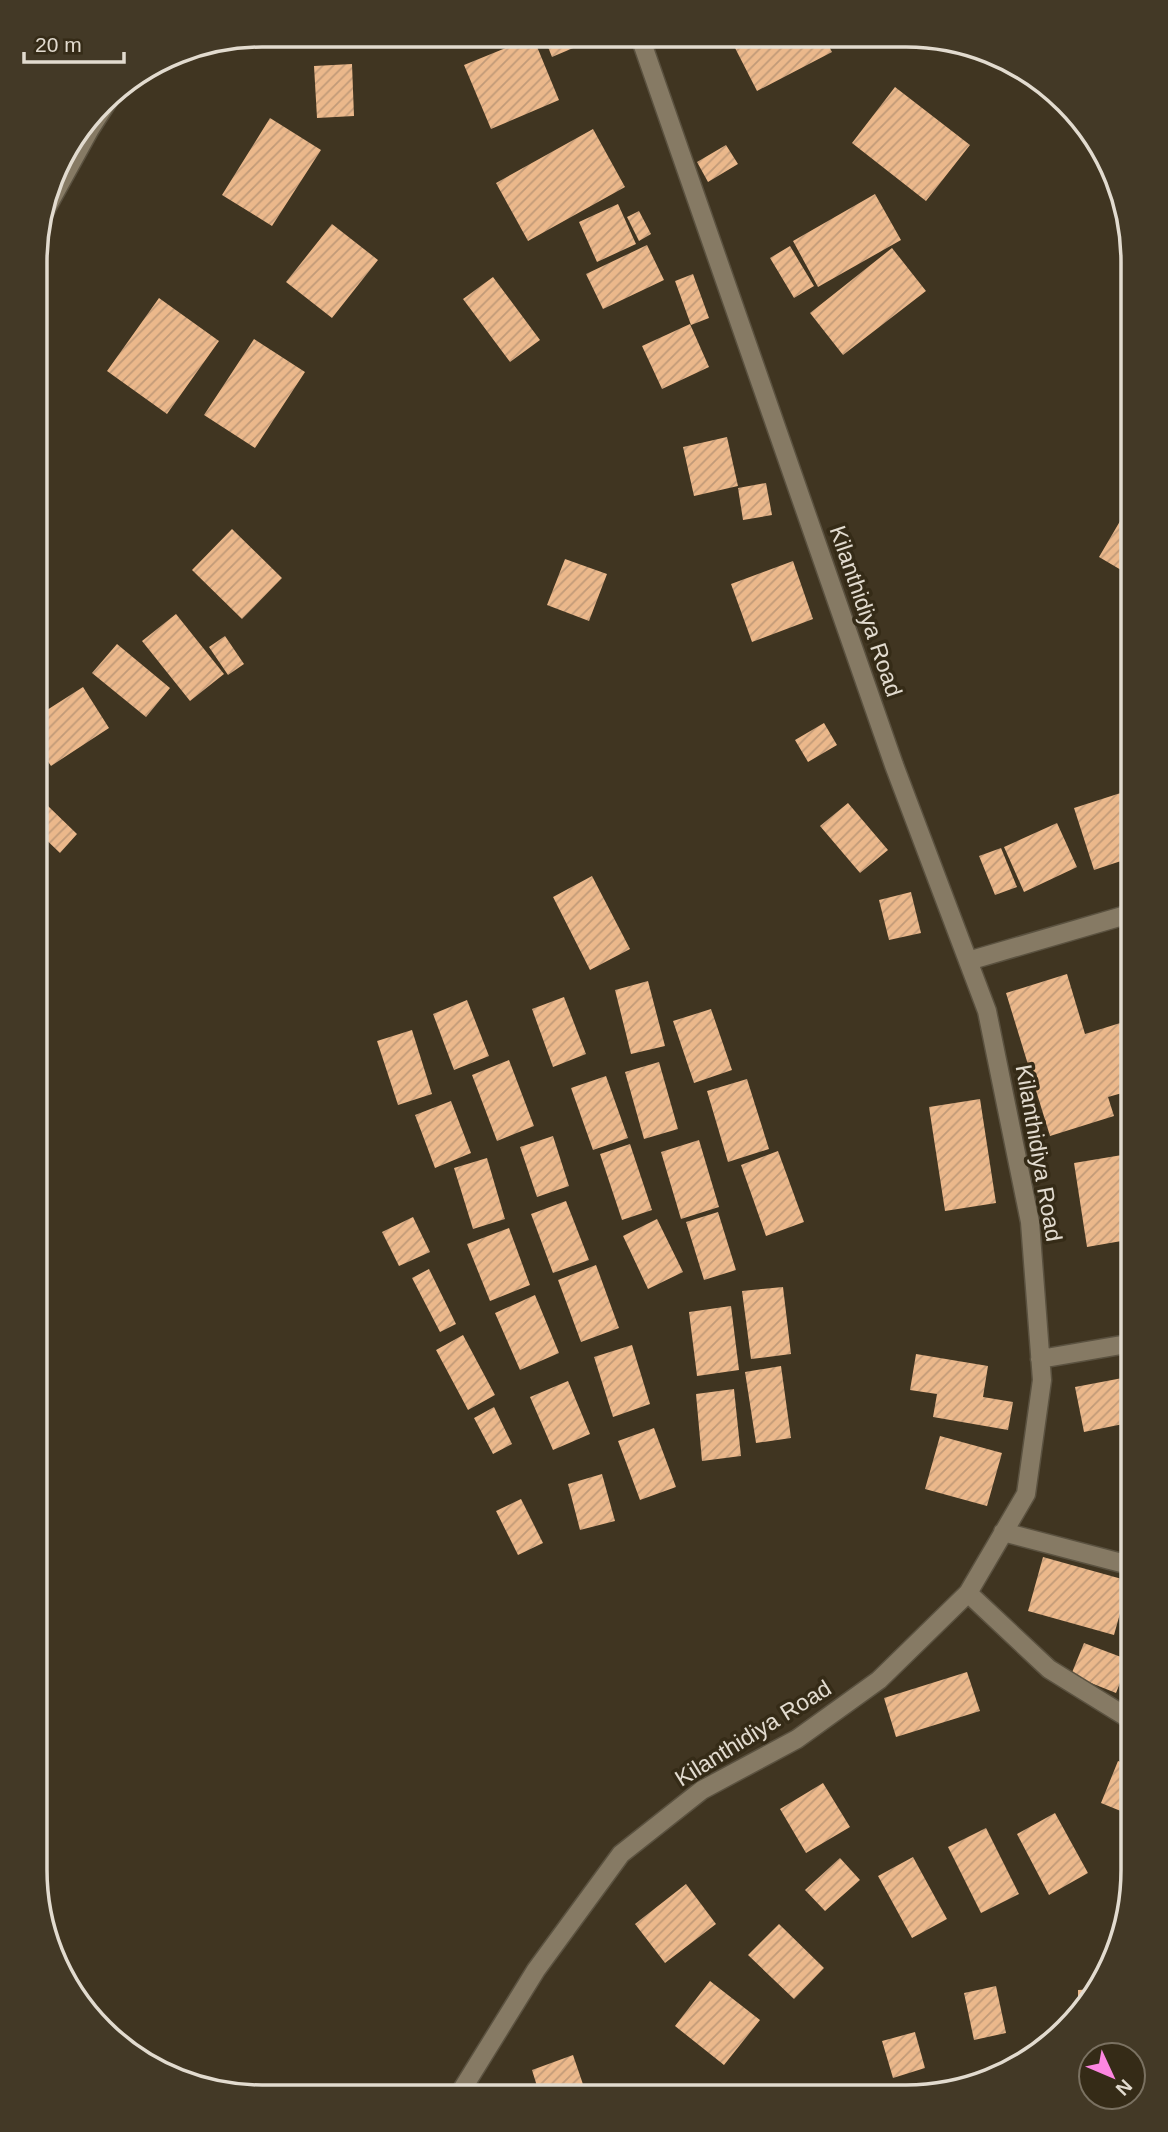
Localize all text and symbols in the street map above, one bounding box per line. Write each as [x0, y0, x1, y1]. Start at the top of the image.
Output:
scale bar [24, 21, 124, 65]
text: 20 m [35, 33, 82, 56]
street label: Kilanthidiya Road [825, 522, 907, 700]
street label: Kilanthidiya Road [1011, 1063, 1067, 1243]
street label: Kilanthidiya Road [670, 1675, 836, 1791]
north arrow [1077, 2041, 1147, 2111]
text: N [1112, 2075, 1136, 2100]

